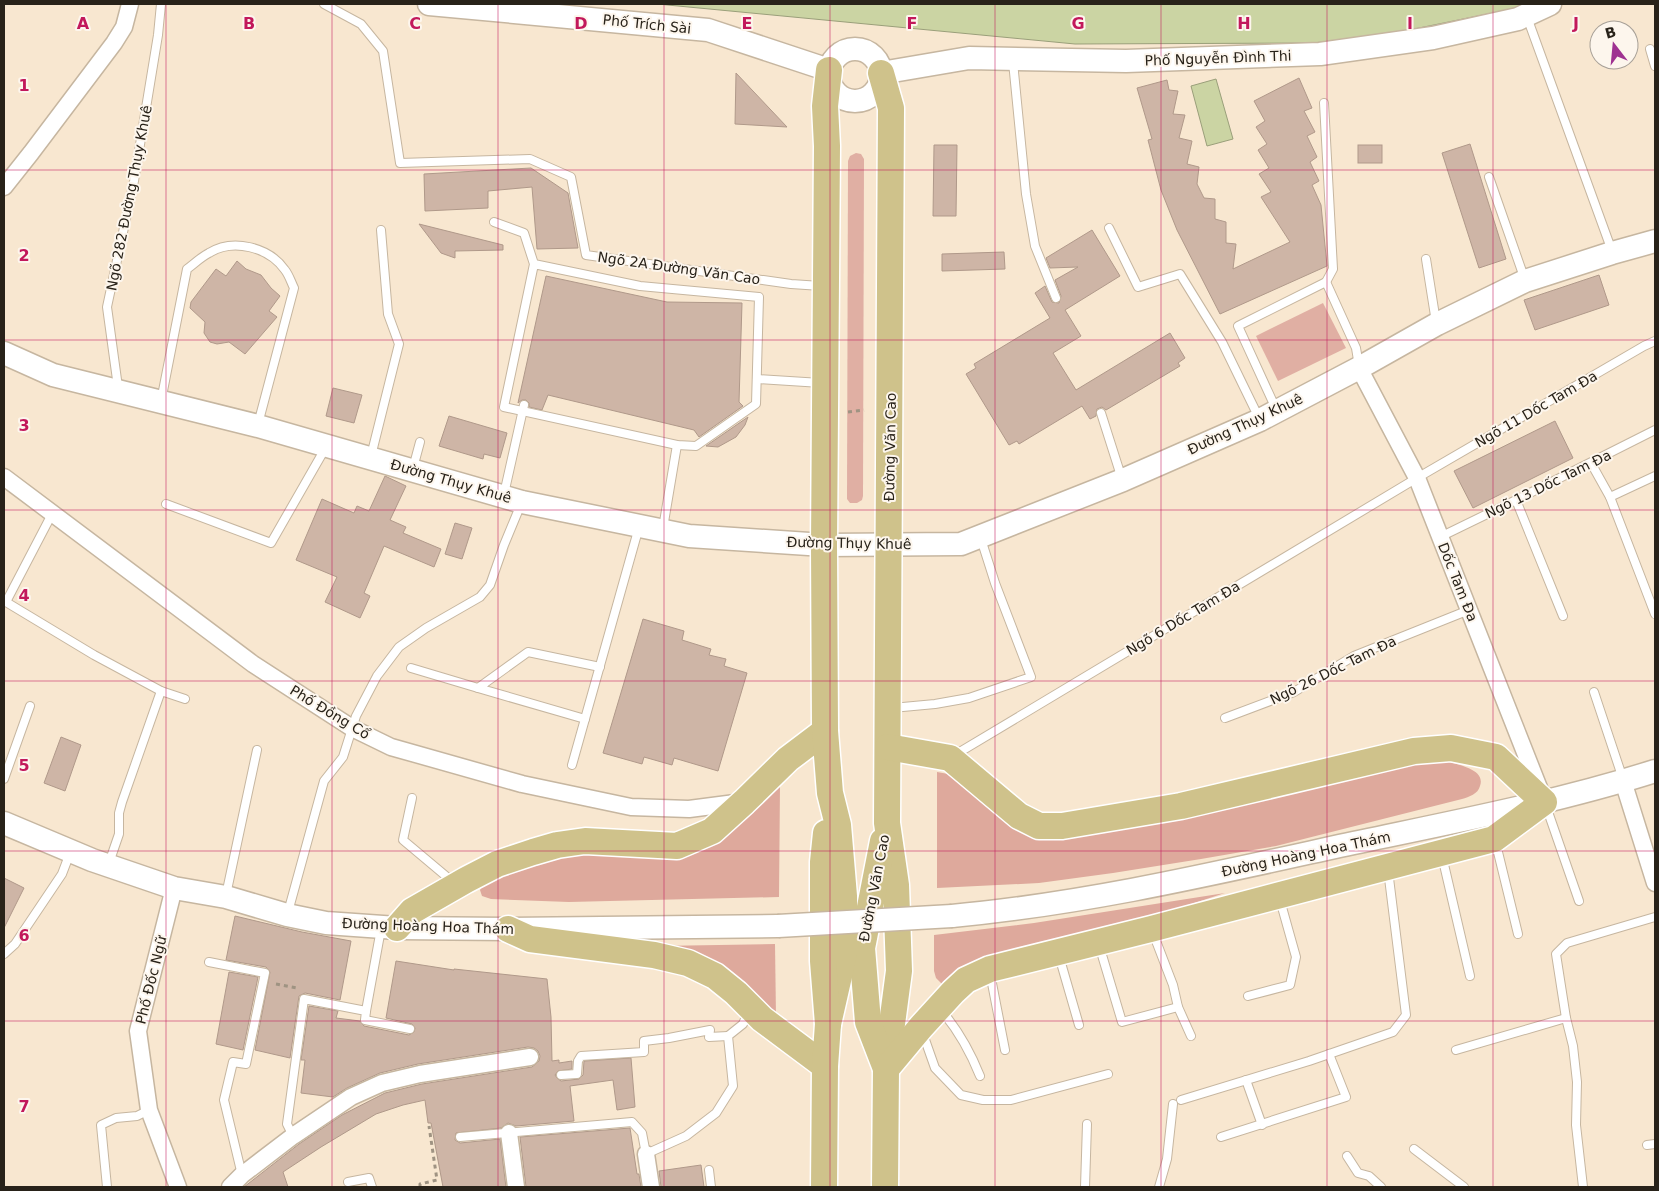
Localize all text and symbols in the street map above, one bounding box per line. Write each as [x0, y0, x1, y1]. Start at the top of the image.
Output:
street label: Phố Trích Sài [602, 11, 692, 37]
text: A [77, 14, 90, 33]
text: B [243, 14, 255, 33]
text: C [409, 14, 421, 33]
text: D [574, 14, 588, 33]
text: E [742, 14, 752, 33]
text: F [907, 14, 917, 33]
text: G [1071, 14, 1085, 33]
text: H [1237, 14, 1251, 33]
text: I [1407, 14, 1413, 33]
text: J [1572, 14, 1579, 33]
north arrow [1589, 20, 1639, 70]
text: B [1603, 23, 1618, 42]
street label: Phố Nguyễn Đình Thi [1144, 47, 1292, 69]
text: 1 [18, 76, 30, 95]
street label: Ngõ 282 Đường Thụy Khuê [103, 104, 155, 292]
text: 2 [18, 246, 30, 265]
street label: Ngõ 2A Đường Văn Cao [597, 249, 761, 287]
street label: Ngõ 11 Dốc Tam Đa [1472, 367, 1600, 451]
street label: Đường Thụy Khuê [1185, 390, 1305, 458]
street label: Đường Văn Cao [881, 392, 899, 502]
text: 3 [18, 416, 30, 435]
street label: Ngõ 13 Dốc Tam Đa [1482, 446, 1614, 522]
street label: Đường Thụy Khuê [389, 456, 513, 506]
street label: Đường Thụy Khuê [786, 534, 912, 552]
street label: Dốc Tam Đa [1435, 540, 1481, 624]
street label: Ngõ 6 Dốc Tam Đa [1123, 578, 1243, 658]
text: 4 [18, 586, 30, 605]
street label: Ngõ 26 Dốc Tam Đa [1267, 632, 1399, 708]
street label: Phố Đồng Cổ [287, 682, 373, 742]
text: 5 [18, 756, 30, 775]
street label: Đường Hoàng Hoa Thám [1220, 828, 1392, 880]
street label: Đường Văn Cao [856, 833, 892, 943]
street label: Đường Hoàng Hoa Thám [342, 915, 514, 937]
text: 6 [18, 926, 30, 945]
street label: Phố Đốc Ngữ [132, 933, 170, 1026]
text: 7 [18, 1097, 30, 1116]

